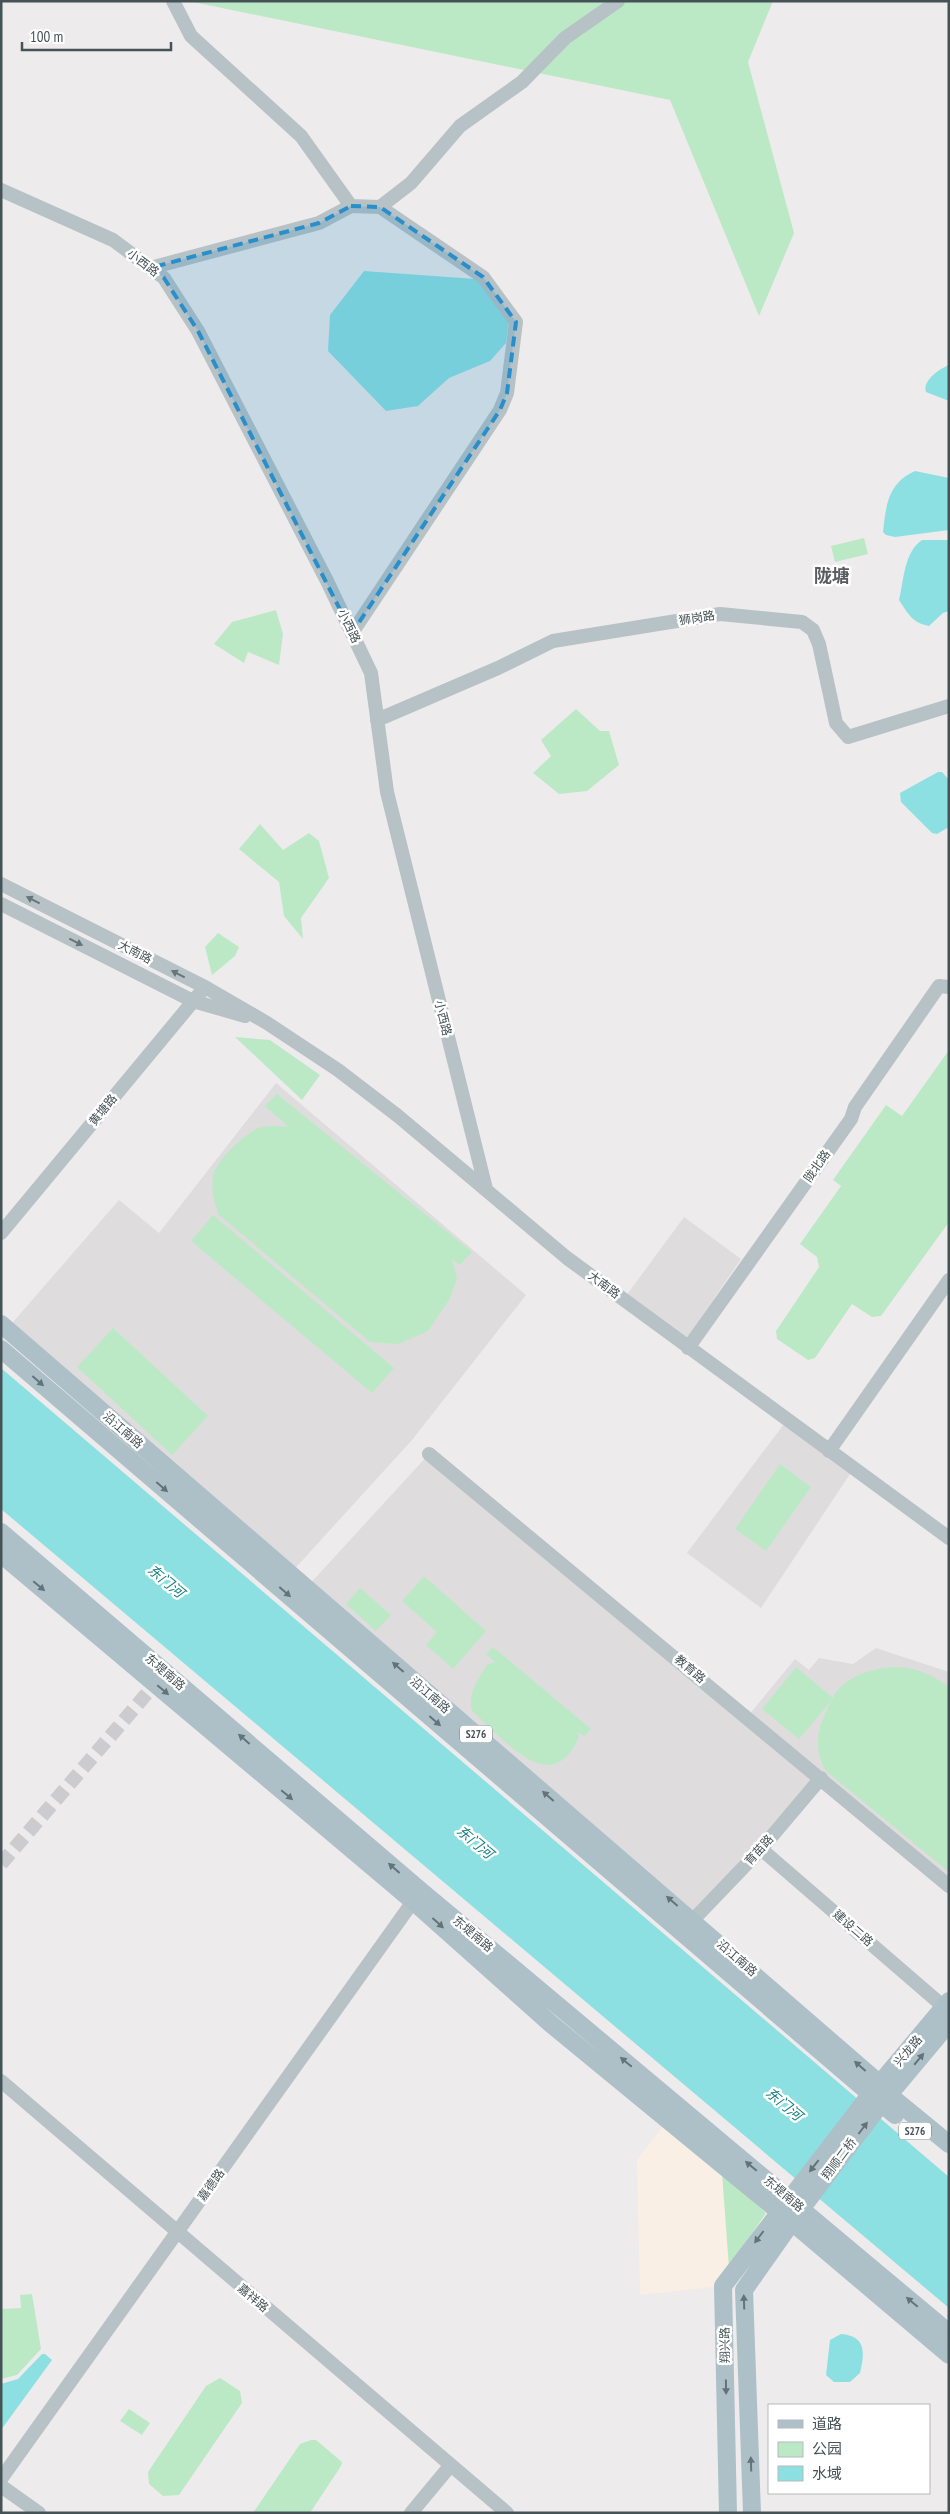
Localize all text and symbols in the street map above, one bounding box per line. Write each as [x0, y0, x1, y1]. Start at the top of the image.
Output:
scale bar [22, 20, 171, 52]
text: 100 m [30, 27, 63, 46]
street label: 小西路 [124, 246, 162, 279]
district label: 陇塘 [814, 564, 850, 587]
street label: 小西路 [335, 606, 364, 645]
street label: 狮岗路 [678, 607, 716, 628]
one-way arrow [26, 896, 41, 904]
street label: 大南路 [116, 937, 155, 966]
one-way arrow [69, 938, 83, 946]
one-way arrow [171, 970, 185, 978]
street label: 小西路 [432, 999, 455, 1037]
street label: 黄塘路 [85, 1091, 120, 1128]
street label: 陇北路 [800, 1147, 833, 1185]
street label: 大南路 [585, 1268, 623, 1301]
one-way arrow [32, 1375, 45, 1386]
street label: 沿江南路 [100, 1408, 146, 1451]
one-way arrow [155, 1481, 168, 1492]
water label: 东门河 [144, 1561, 190, 1603]
one-way arrow [32, 1580, 45, 1591]
one-way arrow [278, 1587, 291, 1598]
street label: 东堤南路 [142, 1650, 188, 1693]
street label: 教育路 [672, 1651, 709, 1686]
one-way arrow [392, 1662, 405, 1673]
street label: 沿江南路 [407, 1673, 453, 1716]
one-way arrow [156, 1685, 169, 1696]
one-way arrow [428, 1715, 441, 1726]
road number: S276 [460, 1726, 492, 1742]
one-way arrow [238, 1734, 251, 1745]
one-way arrow [281, 1789, 294, 1800]
one-way arrow [542, 1790, 555, 1801]
water label: 东门河 [453, 1822, 499, 1864]
street label: 育苗路 [741, 1831, 776, 1868]
one-way arrow [388, 1862, 401, 1873]
one-way arrow [665, 1896, 678, 1907]
street label: 建设二路 [830, 1906, 876, 1949]
street label: 东堤南路 [450, 1912, 497, 1955]
one-way arrow [431, 1917, 444, 1928]
street label: 沿江南路 [714, 1936, 760, 1979]
street label: 兴龙路 [890, 2032, 925, 2069]
one-way arrow [913, 2053, 924, 2066]
one-way arrow [620, 2057, 632, 2068]
one-way arrow [854, 2061, 866, 2072]
water label: 东门河 [762, 2084, 808, 2126]
one-way arrow [857, 2122, 868, 2135]
road number: S276 [899, 2122, 931, 2140]
street label: 翔顺二桥 [818, 2135, 859, 2182]
one-way arrow [809, 2159, 820, 2172]
one-way arrow [744, 2161, 757, 2172]
street label: 嘉德路 [194, 2166, 227, 2204]
street label: 东堤南路 [761, 2172, 808, 2215]
one-way arrow [754, 2230, 765, 2243]
street label: 嘉祥路 [235, 2280, 272, 2315]
one-way arrow [740, 2293, 748, 2309]
one-way arrow [905, 2296, 918, 2307]
street label: 翔兴路 [717, 2327, 732, 2363]
one-way arrow [722, 2380, 730, 2396]
legend [768, 2404, 930, 2494]
text: 道路 [812, 2414, 842, 2433]
text: 公园 [812, 2439, 842, 2458]
one-way arrow [746, 2456, 754, 2472]
text: 水域 [812, 2464, 842, 2483]

